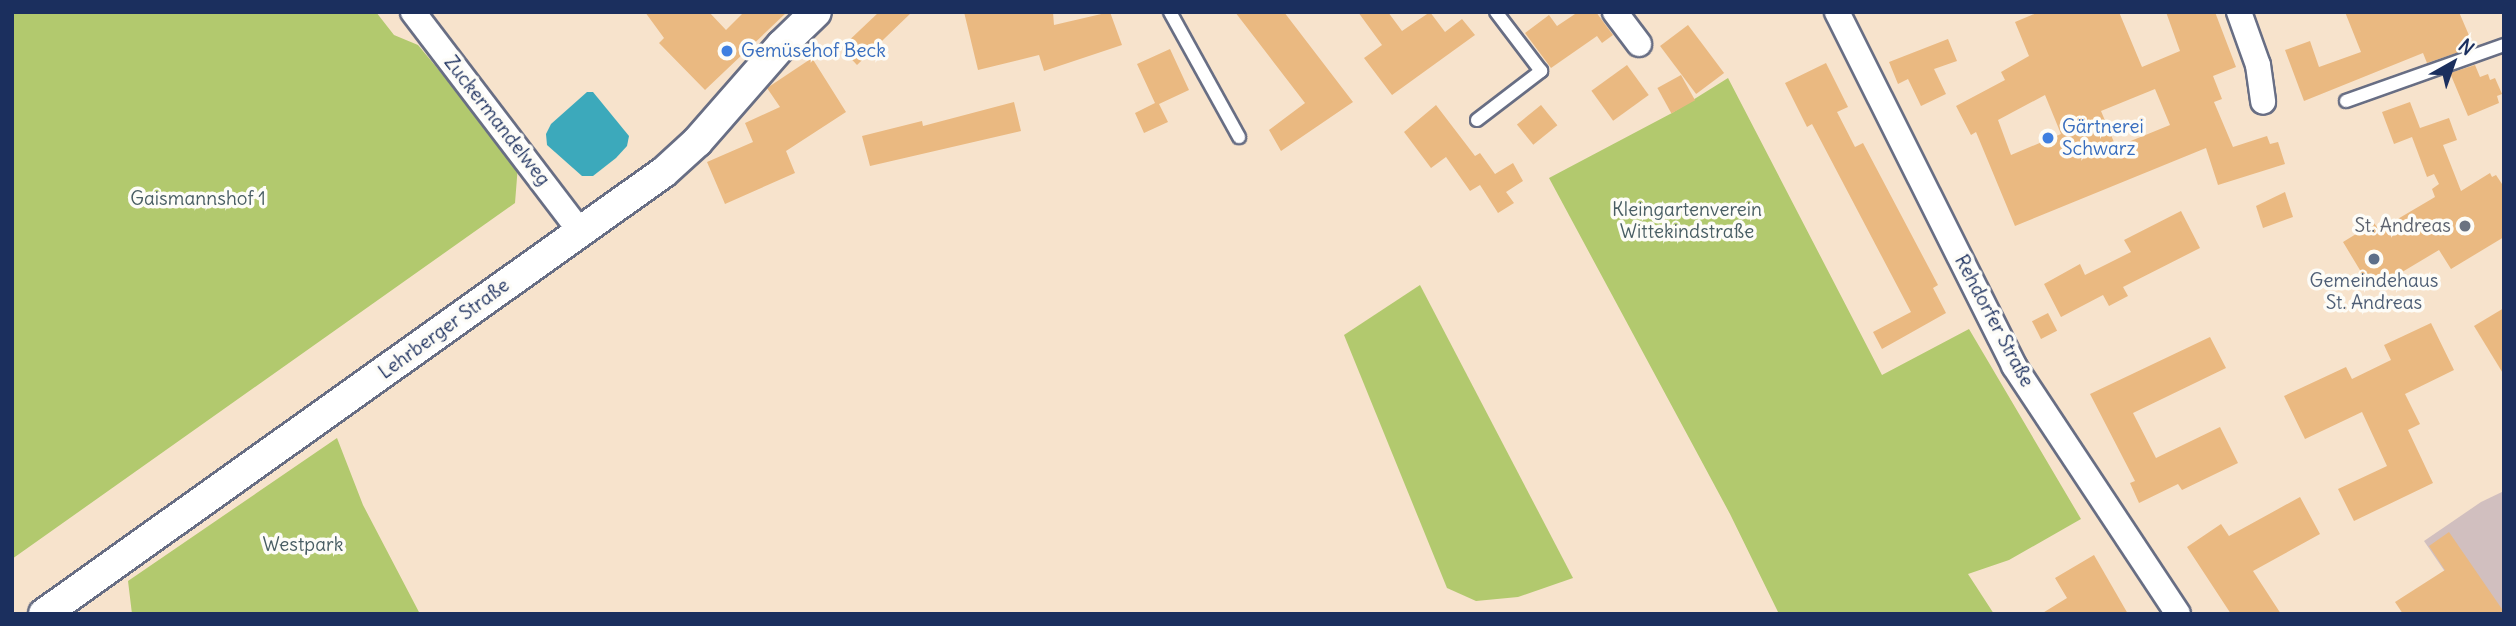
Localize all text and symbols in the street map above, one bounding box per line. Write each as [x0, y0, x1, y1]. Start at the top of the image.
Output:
north arrow [2418, 28, 2488, 98]
text: N [2454, 33, 2479, 60]
place label: Gemüsehof Beck [741, 40, 886, 62]
marker: Gemüsehof Beck [719, 43, 735, 59]
street label: Zuckermandelweg [439, 52, 555, 190]
place label: Gärtnerei Schwarz [2062, 116, 2144, 160]
marker: Gärtnerei Schwarz [2040, 130, 2056, 146]
park label: Gaismannshof 1 [130, 188, 266, 210]
park label: Kleingartenverein Wittekindstraße [1612, 199, 1762, 243]
place label: St. Andreas [2355, 215, 2451, 237]
marker: St. Andreas [2457, 218, 2473, 234]
street label: Rehdorfer Straße [1950, 251, 2038, 391]
marker: Gemeindehaus St. Andreas [2366, 251, 2382, 267]
place label: Gemeindehaus St. Andreas [2310, 270, 2438, 314]
street label: Lehrberger Straße [374, 274, 514, 384]
park label: Westpark [263, 534, 343, 556]

